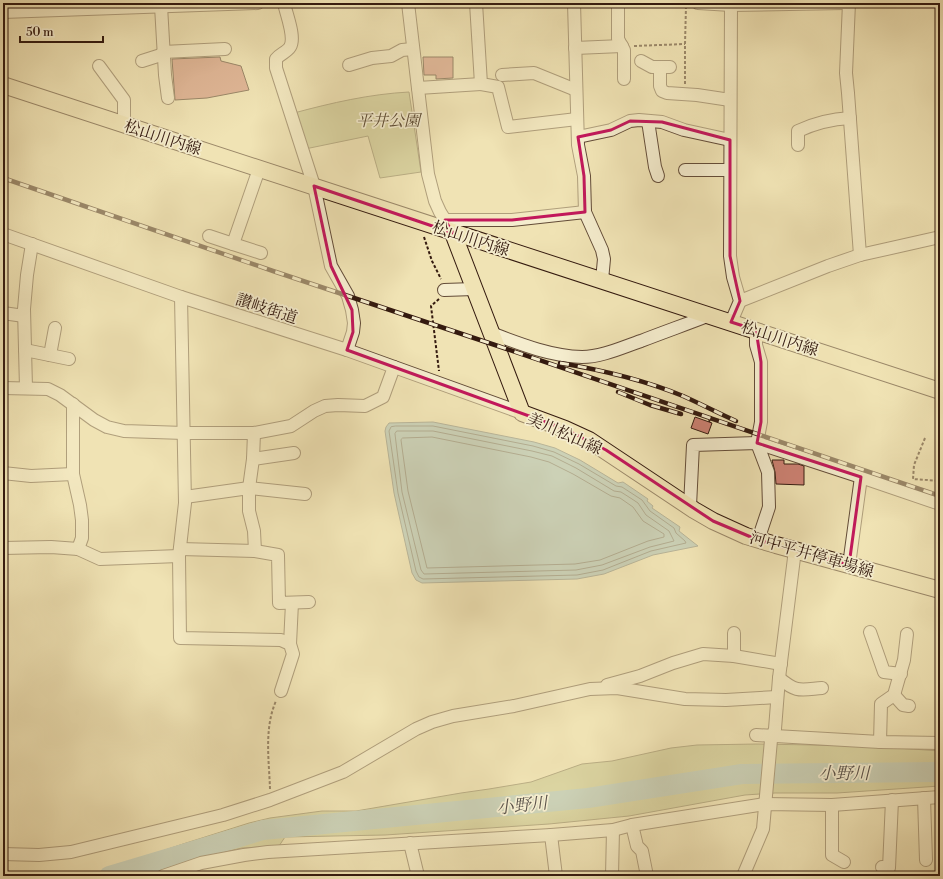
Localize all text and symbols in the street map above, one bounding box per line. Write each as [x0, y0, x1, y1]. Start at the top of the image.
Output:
scale bar [20, 18, 103, 44]
text: 50 m [26, 25, 54, 40]
park label: 平井公園 [356, 111, 423, 131]
street label: 松山川内線 [122, 116, 204, 160]
street label: 松山川内線 [430, 217, 512, 261]
street label: 讃岐街道 [233, 290, 300, 328]
street label: 松山川内線 [739, 317, 821, 361]
street label: 美川松山線 [524, 409, 605, 459]
street label: 河中平井停車場線 [747, 528, 876, 582]
water label: 小野川 [819, 763, 871, 785]
water label: 小野川 [496, 792, 551, 820]

